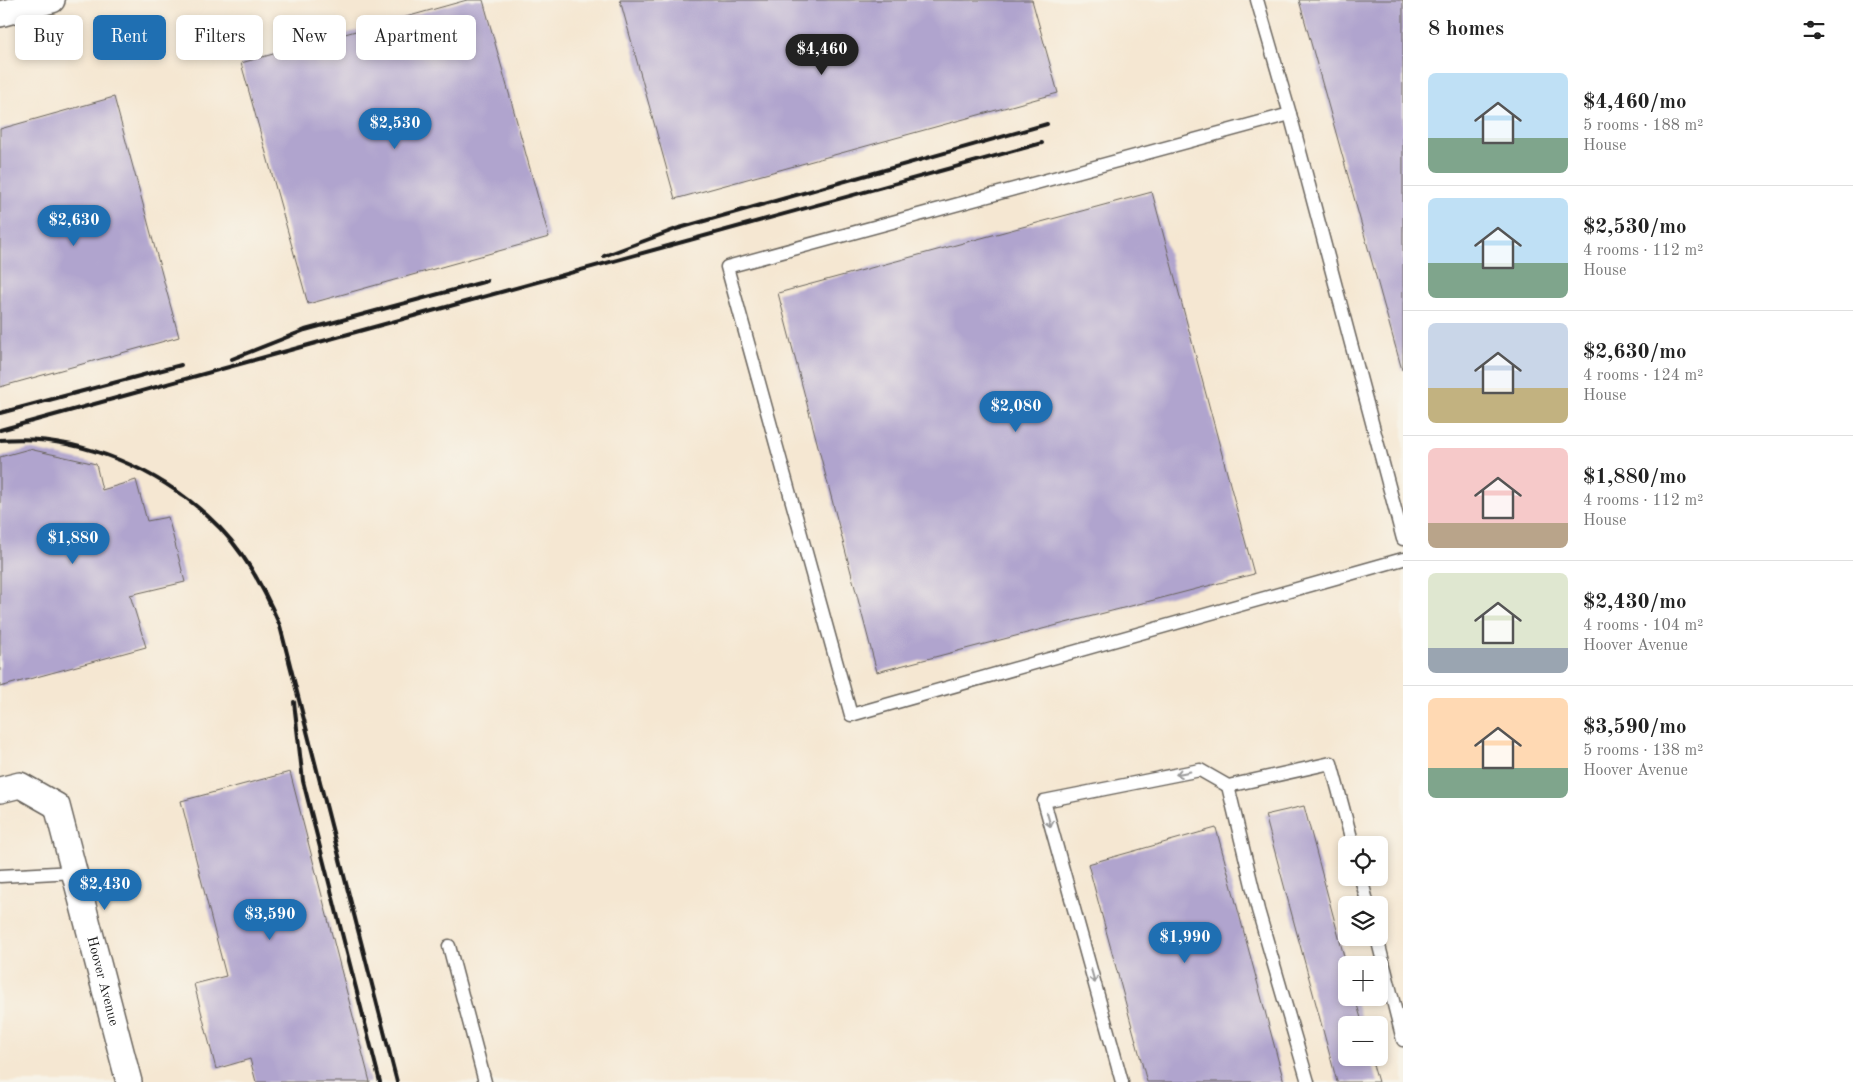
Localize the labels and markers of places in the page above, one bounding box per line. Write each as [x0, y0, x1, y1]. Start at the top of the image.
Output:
pin: $4,460 [781, 34, 863, 76]
pin: $2,530 [354, 108, 436, 150]
pin: $2,630 [33, 204, 115, 247]
pin: $2,080 [975, 390, 1057, 433]
pin: $1,880 [32, 522, 114, 565]
pin: $2,430 [64, 868, 146, 911]
pin: $3,590 [229, 898, 311, 941]
pin: $1,990 [1144, 922, 1226, 964]

